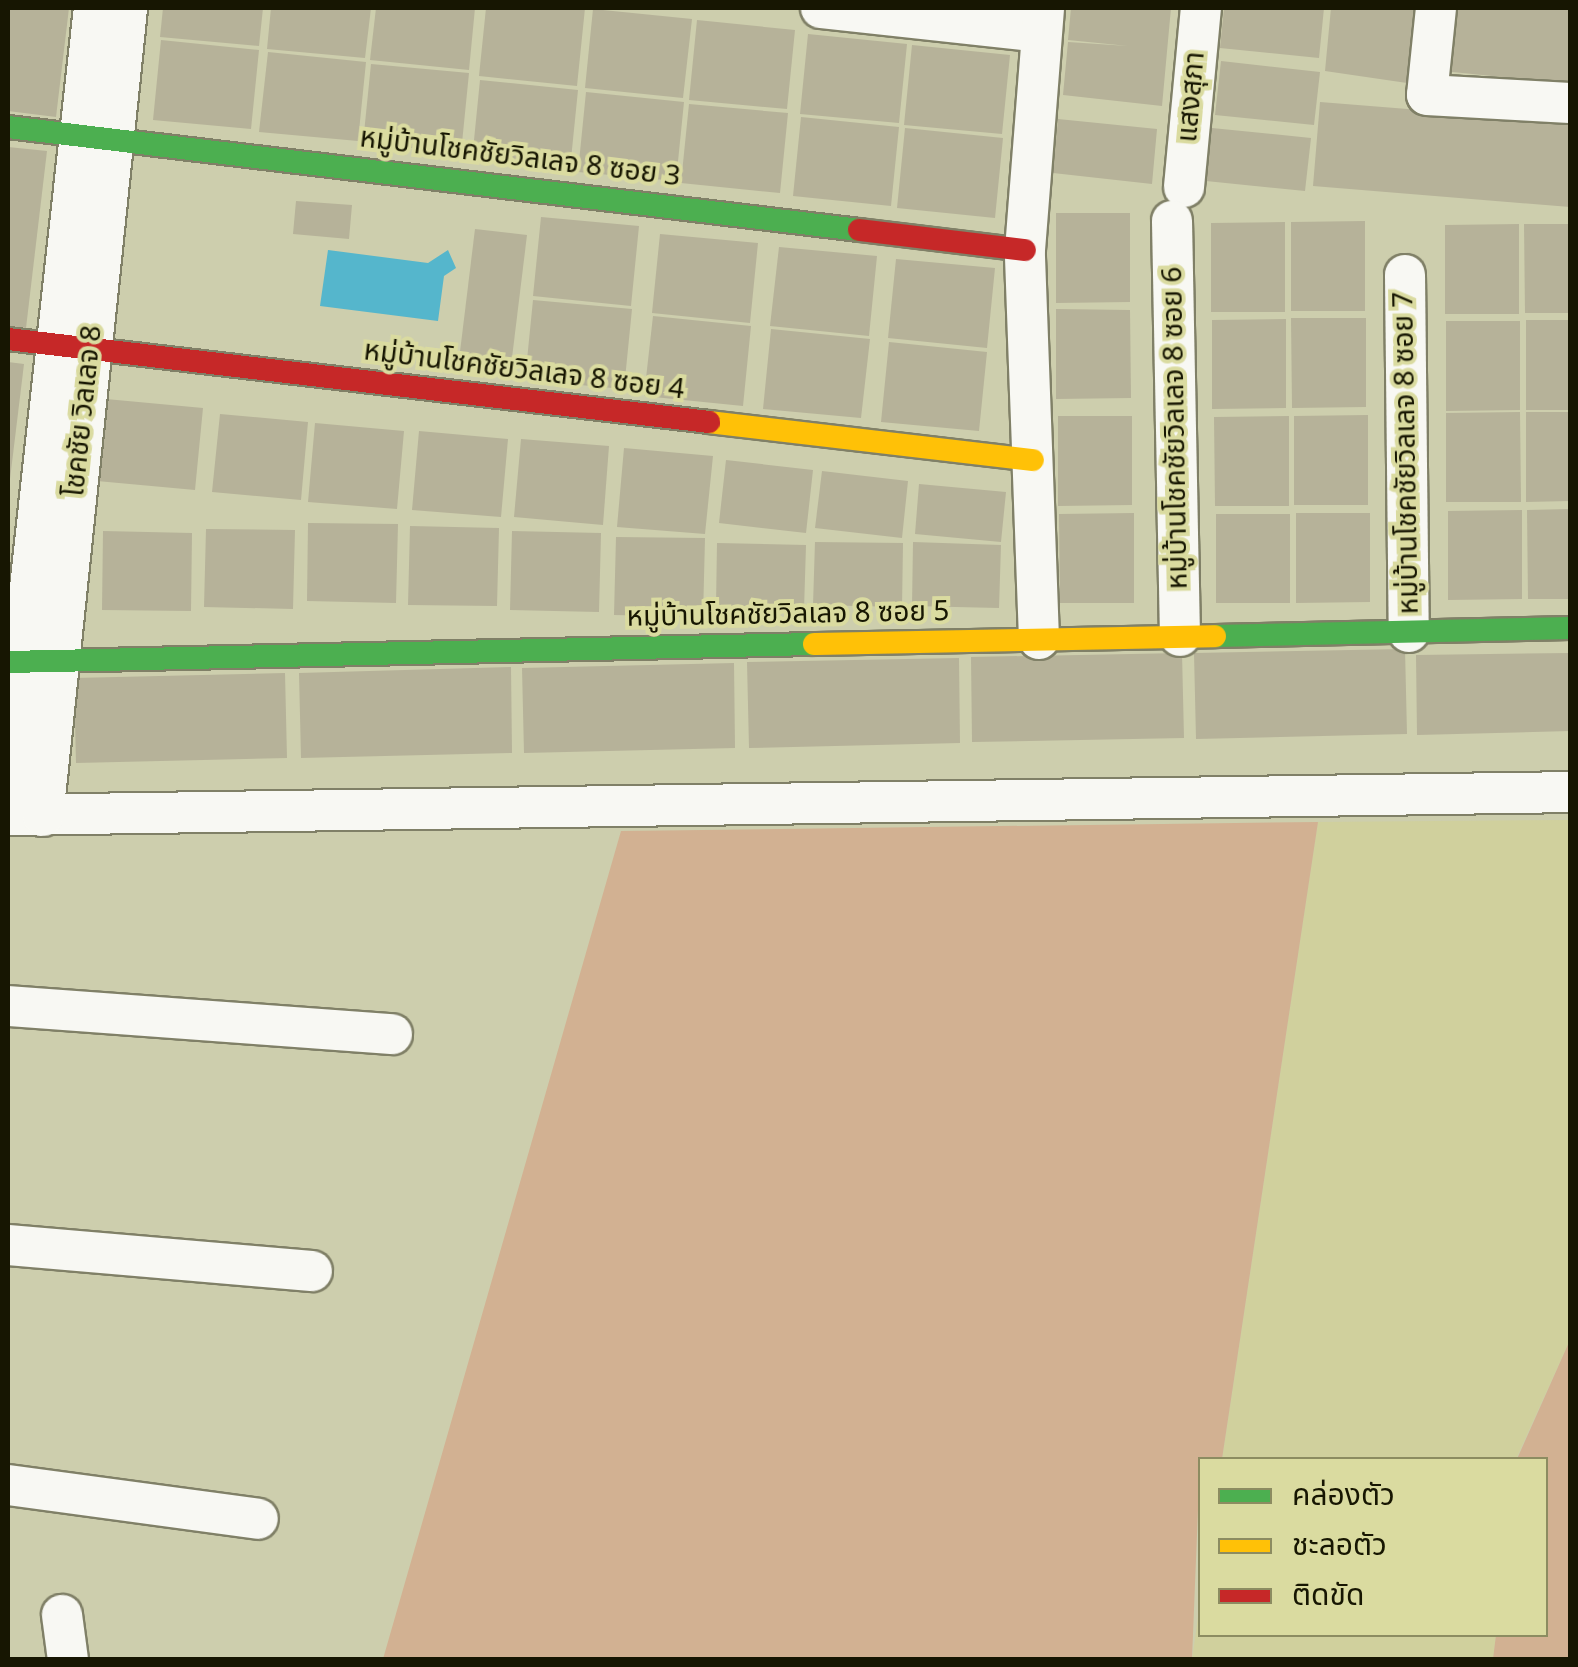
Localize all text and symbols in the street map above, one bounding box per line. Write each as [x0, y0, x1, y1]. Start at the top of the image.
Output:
street label: แสงสุภา [1171, 50, 1213, 144]
street label: หมู่บ้านโชคชัยวิลเลจ 8 ซอย 3 [358, 122, 682, 194]
street label: หมู่บ้านโชคชัยวิลเลจ 8 ซอย 6 [1156, 266, 1196, 590]
street label: หมู่บ้านโชคชัยวิลเลจ 8 ซอย 7 [1387, 291, 1427, 615]
street label: โชคชัย วิลเลจ 8 [58, 324, 110, 498]
street label: หมู่บ้านโชคชัยวิลเลจ 8 ซอย 4 [362, 335, 686, 407]
street label: หมู่บ้านโชคชัยวิลเลจ 8 ซอย 5 [626, 595, 950, 635]
legend [1198, 1457, 1548, 1637]
text: คล่องตัว [1292, 1473, 1395, 1519]
text: ชะลอตัว [1292, 1523, 1387, 1569]
text: ติดขัด [1292, 1573, 1364, 1619]

